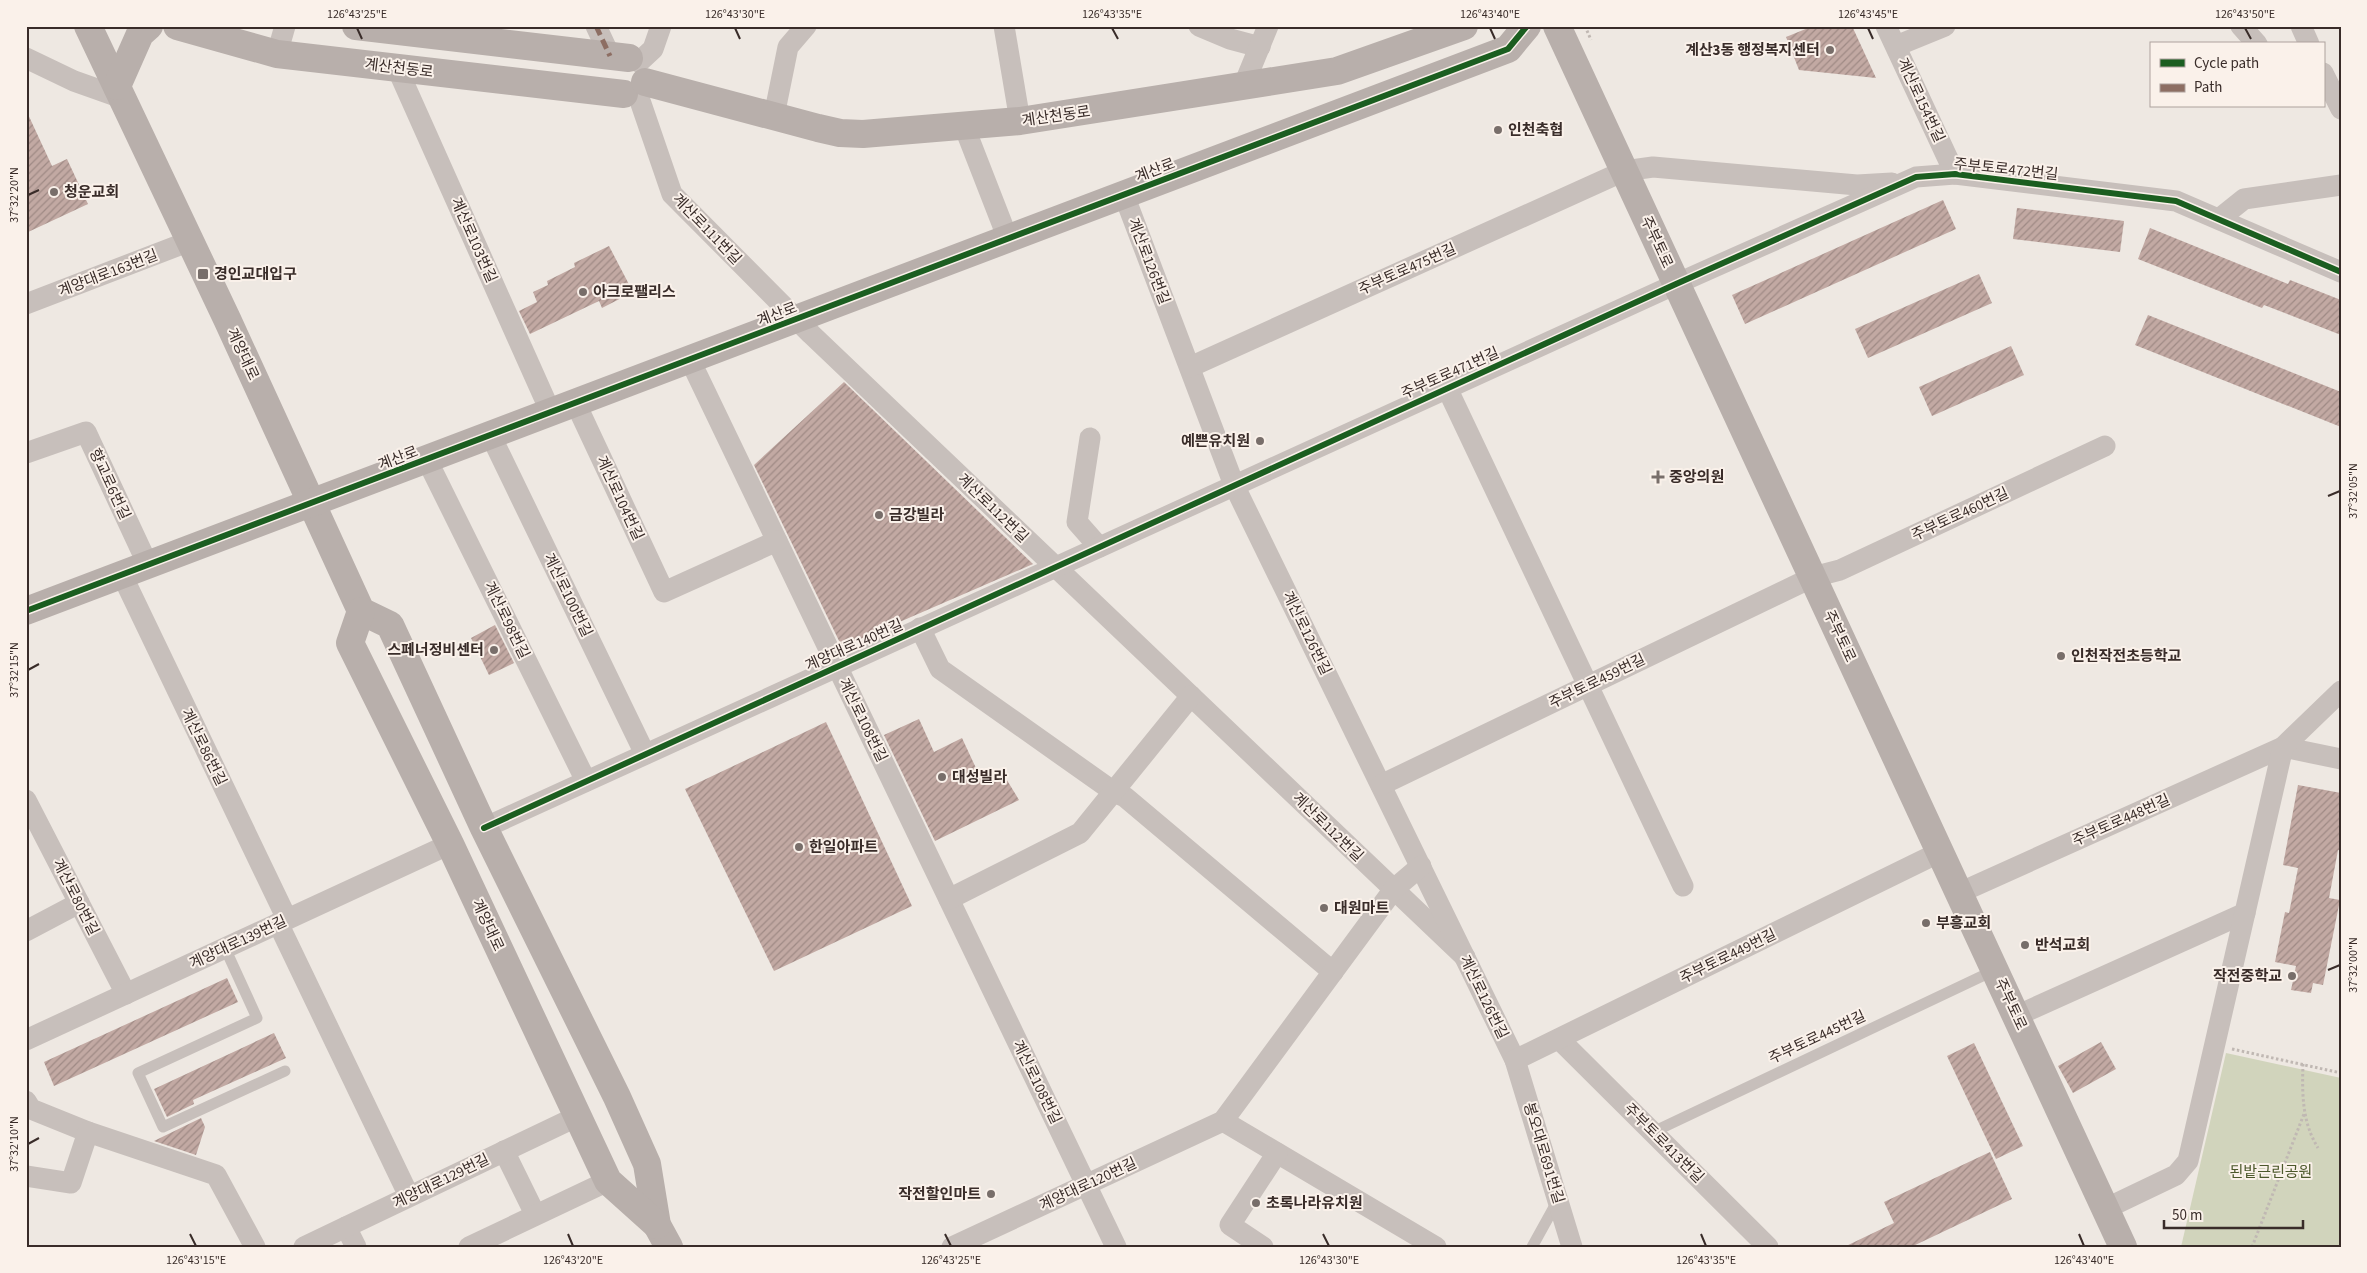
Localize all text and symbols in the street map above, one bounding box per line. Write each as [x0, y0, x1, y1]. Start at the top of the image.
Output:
text: 126°43'25"E [327, 6, 387, 23]
text: 126°43'30"E [705, 6, 765, 23]
text: 126°43'35"E [1082, 6, 1142, 23]
text: 126°43'40"E [1460, 6, 1520, 23]
text: 126°43'45"E [1838, 6, 1898, 23]
text: 126°43'50"E [2215, 6, 2275, 23]
place label: 계산3동 행정복지센터 [1685, 40, 1820, 61]
legend [2150, 42, 2324, 108]
marker: 계산3동 행정복지센터 [1824, 44, 1836, 56]
text: Cycle path [2194, 53, 2259, 74]
street label: 계산천동로 [363, 54, 434, 83]
street label: 계산로154번길 [1892, 54, 1949, 146]
text: Path [2194, 77, 2222, 98]
street label: 계산천동로 [1020, 101, 1092, 132]
place label: 인천축협 [1508, 120, 1563, 141]
marker: 인천축협 [1492, 124, 1504, 136]
street label: 계산로 [1132, 153, 1178, 188]
street label: 주부토로472번길 [1953, 154, 2059, 185]
text: 37°32'20"N [6, 167, 23, 223]
place label: 청운교회 [64, 182, 119, 203]
marker: 청운교회 [48, 186, 60, 198]
street label: 계산로111번길 [667, 189, 746, 270]
street label: 계산로103번길 [445, 194, 502, 286]
street label: 주부토로 [1635, 213, 1678, 272]
street label: 계산로126번길 [1122, 215, 1175, 308]
street label: 주부토로475번길 [1355, 238, 1460, 300]
street label: 계양대로163번길 [55, 245, 161, 302]
place label: 경인교대입구 [214, 264, 297, 285]
marker: 경인교대입구 [196, 267, 210, 281]
place label: 아크로팰리스 [593, 282, 676, 303]
marker: 아크로팰리스 [577, 286, 589, 298]
street label: 계산로 [754, 297, 800, 332]
street label: 계양대로 [221, 325, 264, 384]
street label: 주부토로471번길 [1398, 342, 1503, 404]
place label: 예쁜유치원 [1181, 431, 1250, 452]
marker: 예쁜유치원 [1254, 435, 1266, 447]
street label: 계산로 [375, 441, 421, 476]
street label: 향교로6번길 [84, 445, 135, 523]
street label: 계산로104번길 [591, 452, 648, 544]
text: 37°32'05"N [2345, 463, 2362, 519]
place label: 중앙의원 [1669, 467, 1724, 488]
street label: 계산로112번길 [952, 469, 1033, 548]
marker: 중앙의원 [1651, 470, 1665, 484]
street label: 주부토로460번길 [1908, 483, 2012, 546]
place label: 금강빌라 [889, 505, 944, 526]
marker: 금강빌라 [873, 509, 885, 521]
street label: 계산로100번길 [538, 550, 597, 641]
street label: 계산로98번길 [479, 578, 534, 663]
street label: 계산로126번길 [1277, 588, 1336, 679]
street label: 주부토로 [1818, 607, 1861, 666]
street label: 계양대로140번길 [802, 614, 907, 676]
place label: 스페너정비센터 [387, 640, 484, 661]
text: 37°32'15"N [6, 642, 23, 698]
marker: 스페너정비센터 [488, 644, 500, 656]
place label: 인천작전초등학교 [2071, 646, 2182, 667]
street label: 주부토로459번길 [1545, 649, 1649, 714]
marker: 인천작전초등학교 [2055, 650, 2067, 662]
street label: 계산로108번길 [833, 675, 892, 766]
street label: 계산로86번길 [176, 705, 231, 790]
place label: 대성빌라 [952, 767, 1007, 788]
marker: 대성빌라 [936, 771, 948, 783]
street label: 계산로112번길 [1287, 788, 1368, 867]
street label: 주부토로448번길 [2069, 789, 2174, 851]
place label: 한일아파트 [809, 837, 878, 858]
marker: 한일아파트 [793, 841, 805, 853]
street label: 계산로80번길 [47, 855, 104, 939]
street label: 계양대로 [466, 896, 509, 955]
place label: 대원마트 [1334, 898, 1389, 919]
marker: 대원마트 [1318, 902, 1330, 914]
street label: 계양대로139번길 [186, 911, 290, 974]
place label: 부흥교회 [1936, 913, 1991, 934]
marker: 부흥교회 [1920, 917, 1932, 929]
street label: 주부토로449번길 [1676, 924, 1780, 989]
place label: 반석교회 [2035, 935, 2090, 956]
text: 37°32'00"N [2345, 937, 2362, 993]
marker: 반석교회 [2019, 939, 2031, 951]
street label: 계산로126번길 [1454, 952, 1513, 1043]
place label: 작전중학교 [2213, 966, 2282, 987]
marker: 작전중학교 [2286, 970, 2298, 982]
street label: 주부토로 [1989, 975, 2032, 1034]
street label: 주부토로445번길 [1765, 1006, 1869, 1069]
street label: 계산로108번길 [1007, 1037, 1066, 1128]
street label: 주부토로413번길 [1619, 1099, 1708, 1188]
street label: 봉오대로691번길 [1518, 1100, 1569, 1207]
text: 37°32'10"N [6, 1116, 23, 1172]
street label: 계양대로129번길 [389, 1149, 493, 1214]
street label: 계양대로120번길 [1036, 1153, 1140, 1216]
park label: 된밭근린공원 [2230, 1162, 2312, 1183]
place label: 작전할인마트 [898, 1184, 981, 1205]
marker: 작전할인마트 [985, 1188, 997, 1200]
place label: 초록나라유치원 [1266, 1193, 1363, 1214]
marker: 초록나라유치원 [1250, 1197, 1262, 1209]
scale bar [2164, 1198, 2303, 1230]
text: 50 m [2172, 1205, 2202, 1226]
text: 126°43'15"E [166, 1252, 226, 1269]
text: 126°43'20"E [543, 1252, 603, 1269]
text: 126°43'25"E [921, 1252, 981, 1269]
text: 126°43'30"E [1299, 1252, 1359, 1269]
text: 126°43'35"E [1676, 1252, 1736, 1269]
text: 126°43'40"E [2054, 1252, 2114, 1269]

